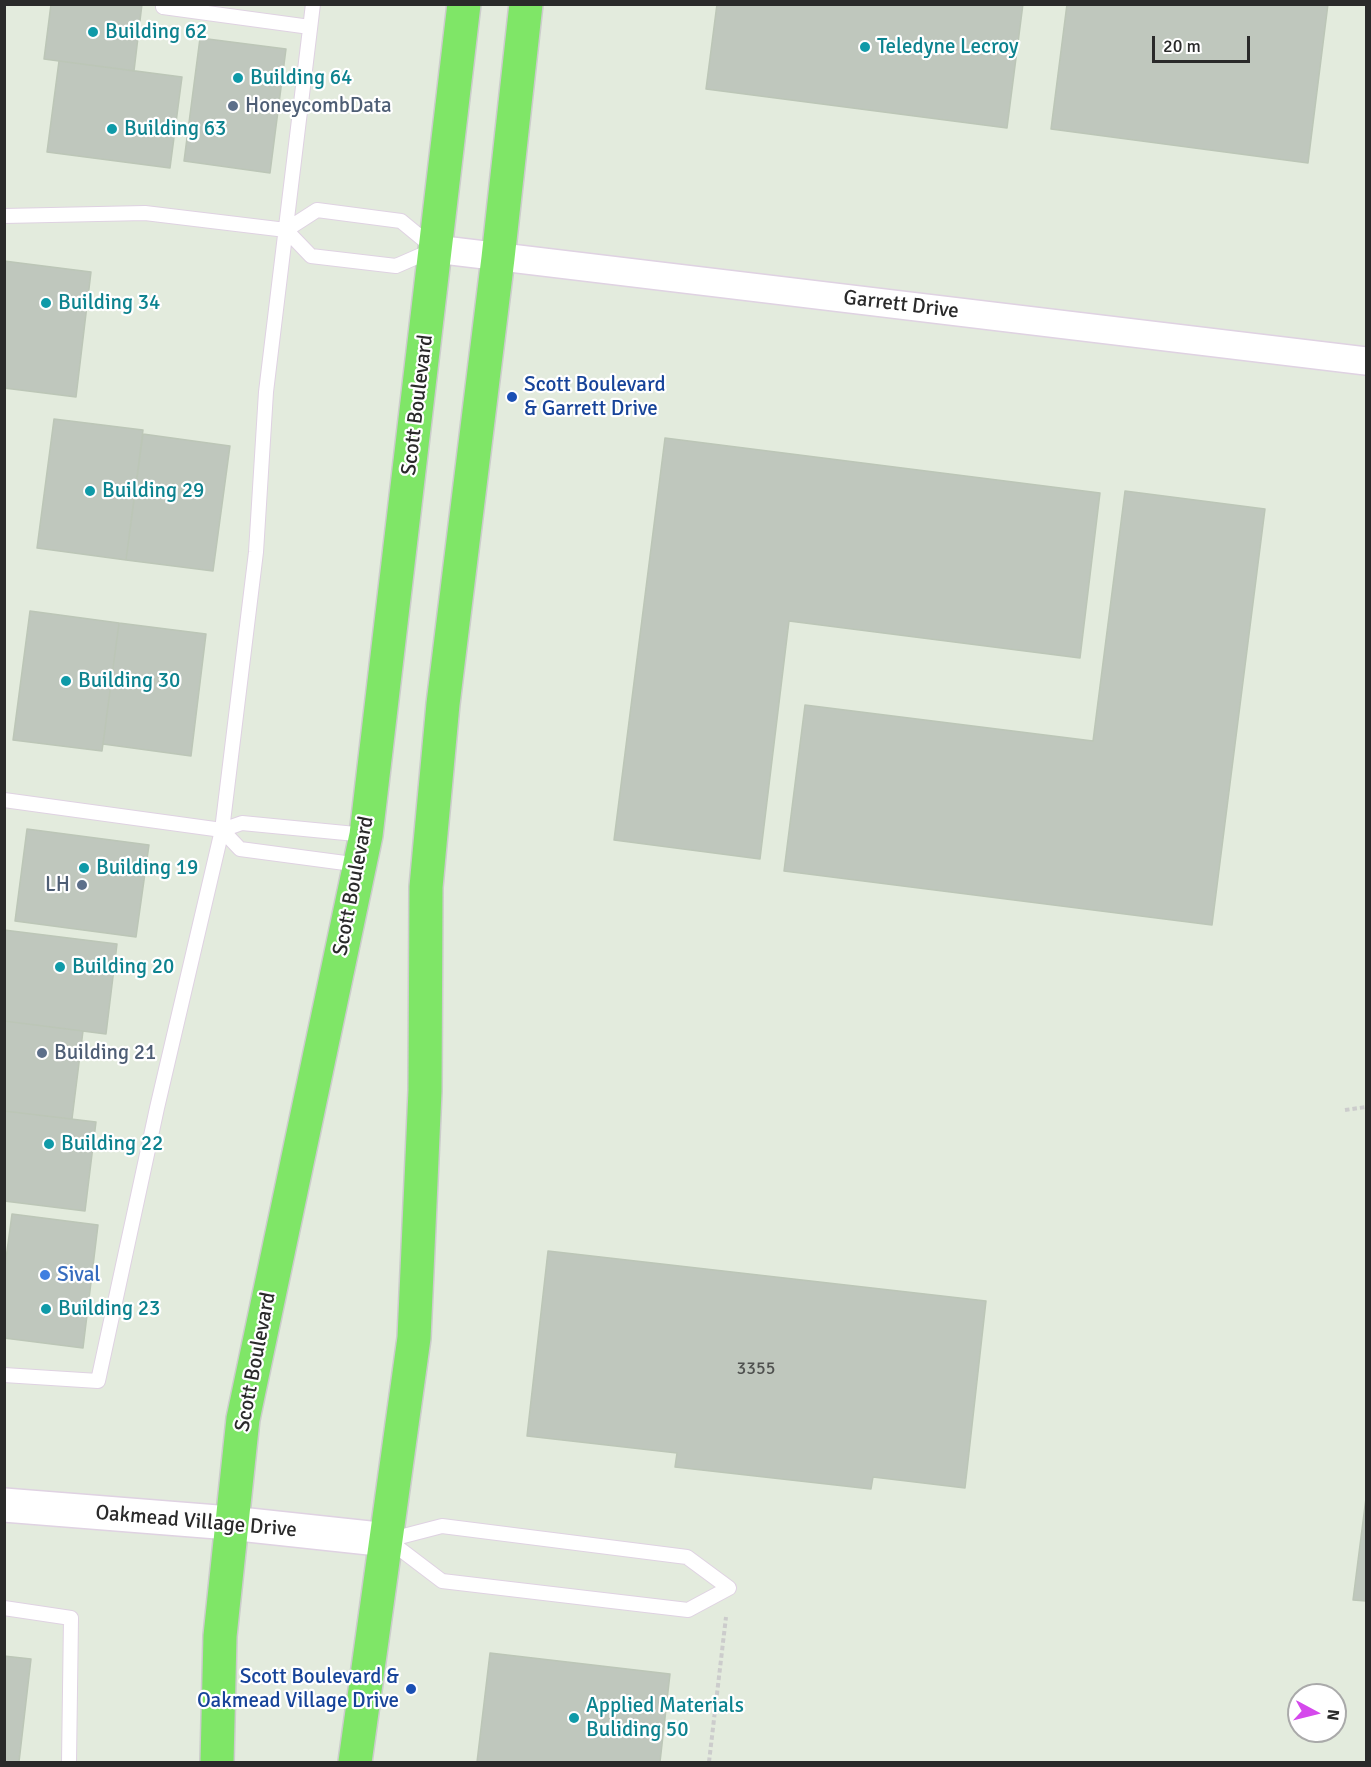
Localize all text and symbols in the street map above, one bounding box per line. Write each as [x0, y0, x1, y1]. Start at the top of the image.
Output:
place label: Building 62 [105, 19, 207, 45]
scale bar [1155, 24, 1252, 62]
marker: Building 62 [86, 25, 100, 39]
place label: Teledyne Lecroy [877, 34, 1019, 60]
text: 20 m [1163, 35, 1201, 57]
marker: Teledyne Lecroy [858, 40, 872, 54]
place label: Building 64 [250, 65, 352, 91]
marker: Building 64 [231, 71, 245, 85]
place label: HoneycombData [245, 93, 392, 119]
marker: HoneycombData [226, 99, 240, 113]
place label: Building 63 [124, 116, 226, 142]
marker: Building 63 [105, 122, 119, 136]
street label: Garrett Drive [842, 285, 960, 325]
place label: Building 34 [58, 290, 160, 316]
marker: Building 34 [39, 296, 53, 310]
street label: Scott Boulevard [397, 333, 439, 477]
place label: Scott Boulevard & Garrett Drive [524, 372, 666, 422]
marker: Scott Boulevard & Garrett Drive [505, 390, 519, 404]
place label: Building 29 [102, 478, 204, 504]
marker: Building 29 [83, 484, 97, 498]
place label: Building 30 [78, 668, 180, 694]
marker: Building 30 [59, 674, 73, 688]
street label: Scott Boulevard [328, 814, 380, 958]
place label: Building 19 [96, 855, 198, 881]
marker: Building 19 [77, 861, 91, 875]
place label: LH [45, 872, 70, 898]
marker: LH [75, 878, 89, 892]
place label: Building 20 [72, 954, 174, 980]
marker: Building 20 [53, 960, 67, 974]
place label: Building 21 [54, 1040, 156, 1066]
marker: Building 21 [35, 1046, 49, 1060]
place label: Building 22 [61, 1131, 163, 1157]
marker: Building 22 [42, 1137, 56, 1151]
place label: Sival [57, 1262, 100, 1288]
marker: Sival [38, 1268, 52, 1282]
street label: Scott Boulevard [230, 1290, 282, 1434]
place label: Building 23 [58, 1296, 160, 1322]
marker: Building 23 [39, 1302, 53, 1316]
house number: 3355 [737, 1358, 775, 1380]
street label: Oakmead Village Drive [94, 1501, 298, 1543]
place label: Scott Boulevard & Oakmead Village Drive [197, 1664, 399, 1714]
marker: Scott Boulevard & Oakmead Village Drive [404, 1682, 418, 1696]
north arrow [1287, 1683, 1347, 1743]
place label: Applied Materials Buliding 50 [586, 1693, 744, 1743]
text: N [1322, 1708, 1343, 1722]
marker: Applied Materials Buliding 50 [567, 1711, 581, 1725]

